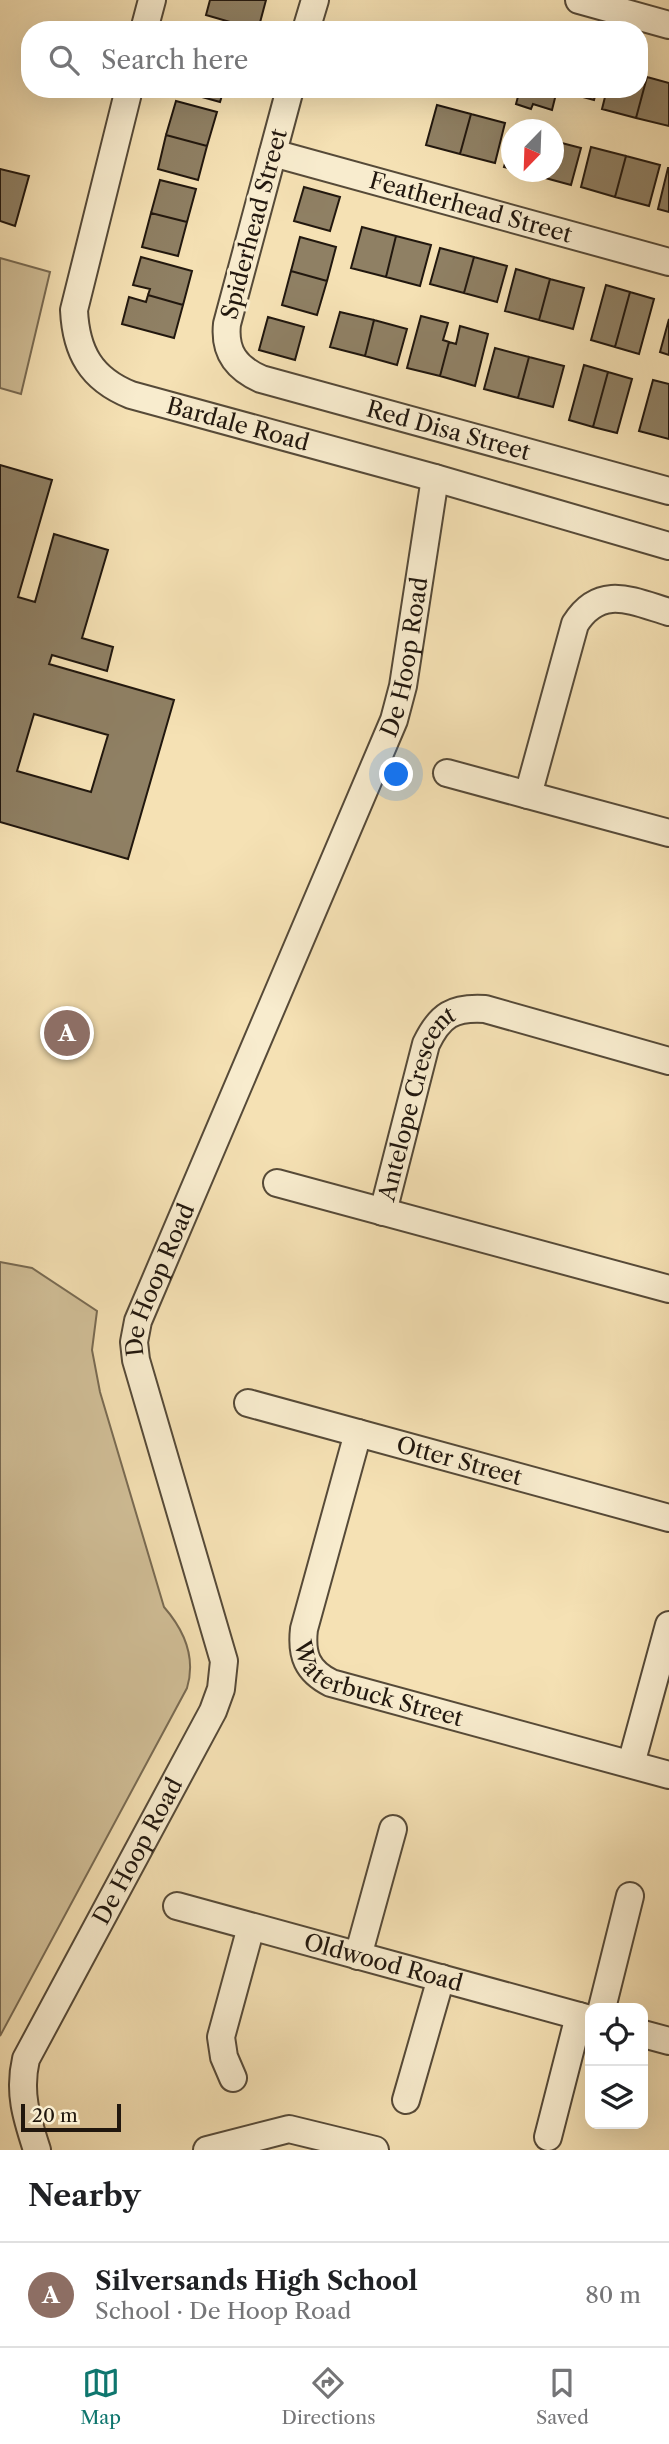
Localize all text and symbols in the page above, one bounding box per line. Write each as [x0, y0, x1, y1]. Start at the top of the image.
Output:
search box [21, 21, 648, 98]
icon: search [45, 41, 83, 79]
text: Search here [101, 44, 248, 76]
north arrow [501, 119, 564, 182]
street label: Spiderhead Street [215, 126, 293, 322]
street label: Featherhead Street [366, 166, 575, 249]
street label: Bardale Road [164, 391, 312, 457]
street label: Red Disa Street [363, 395, 534, 466]
street label: De Hoop Road [374, 575, 434, 741]
your location [379, 757, 413, 791]
street label: Antelope Crescent [372, 1000, 460, 1205]
pin: A [44, 1007, 90, 1059]
street label: De Hoop Road [120, 1199, 200, 1358]
street label: Otter Street [393, 1430, 525, 1491]
street label: Waterbuck Street [288, 1637, 466, 1732]
street label: De Hoop Road [87, 1773, 188, 1929]
street label: Oldwood Road [301, 1927, 466, 1998]
map controls [585, 2003, 648, 2129]
button: locate [585, 2003, 648, 2066]
button: layers [585, 2066, 648, 2129]
scale bar [21, 2101, 121, 2133]
text: 20 m [32, 2104, 78, 2127]
text: Nearby [28, 2177, 141, 2214]
text: Silversands High School [95, 2265, 418, 2297]
text: A [42, 2281, 60, 2309]
text: 80 m [585, 2281, 641, 2309]
text: School · De Hoop Road [95, 2297, 351, 2325]
tab: Map [80, 2364, 121, 2429]
tab: Directions [282, 2364, 375, 2429]
tab: Saved [536, 2364, 589, 2429]

